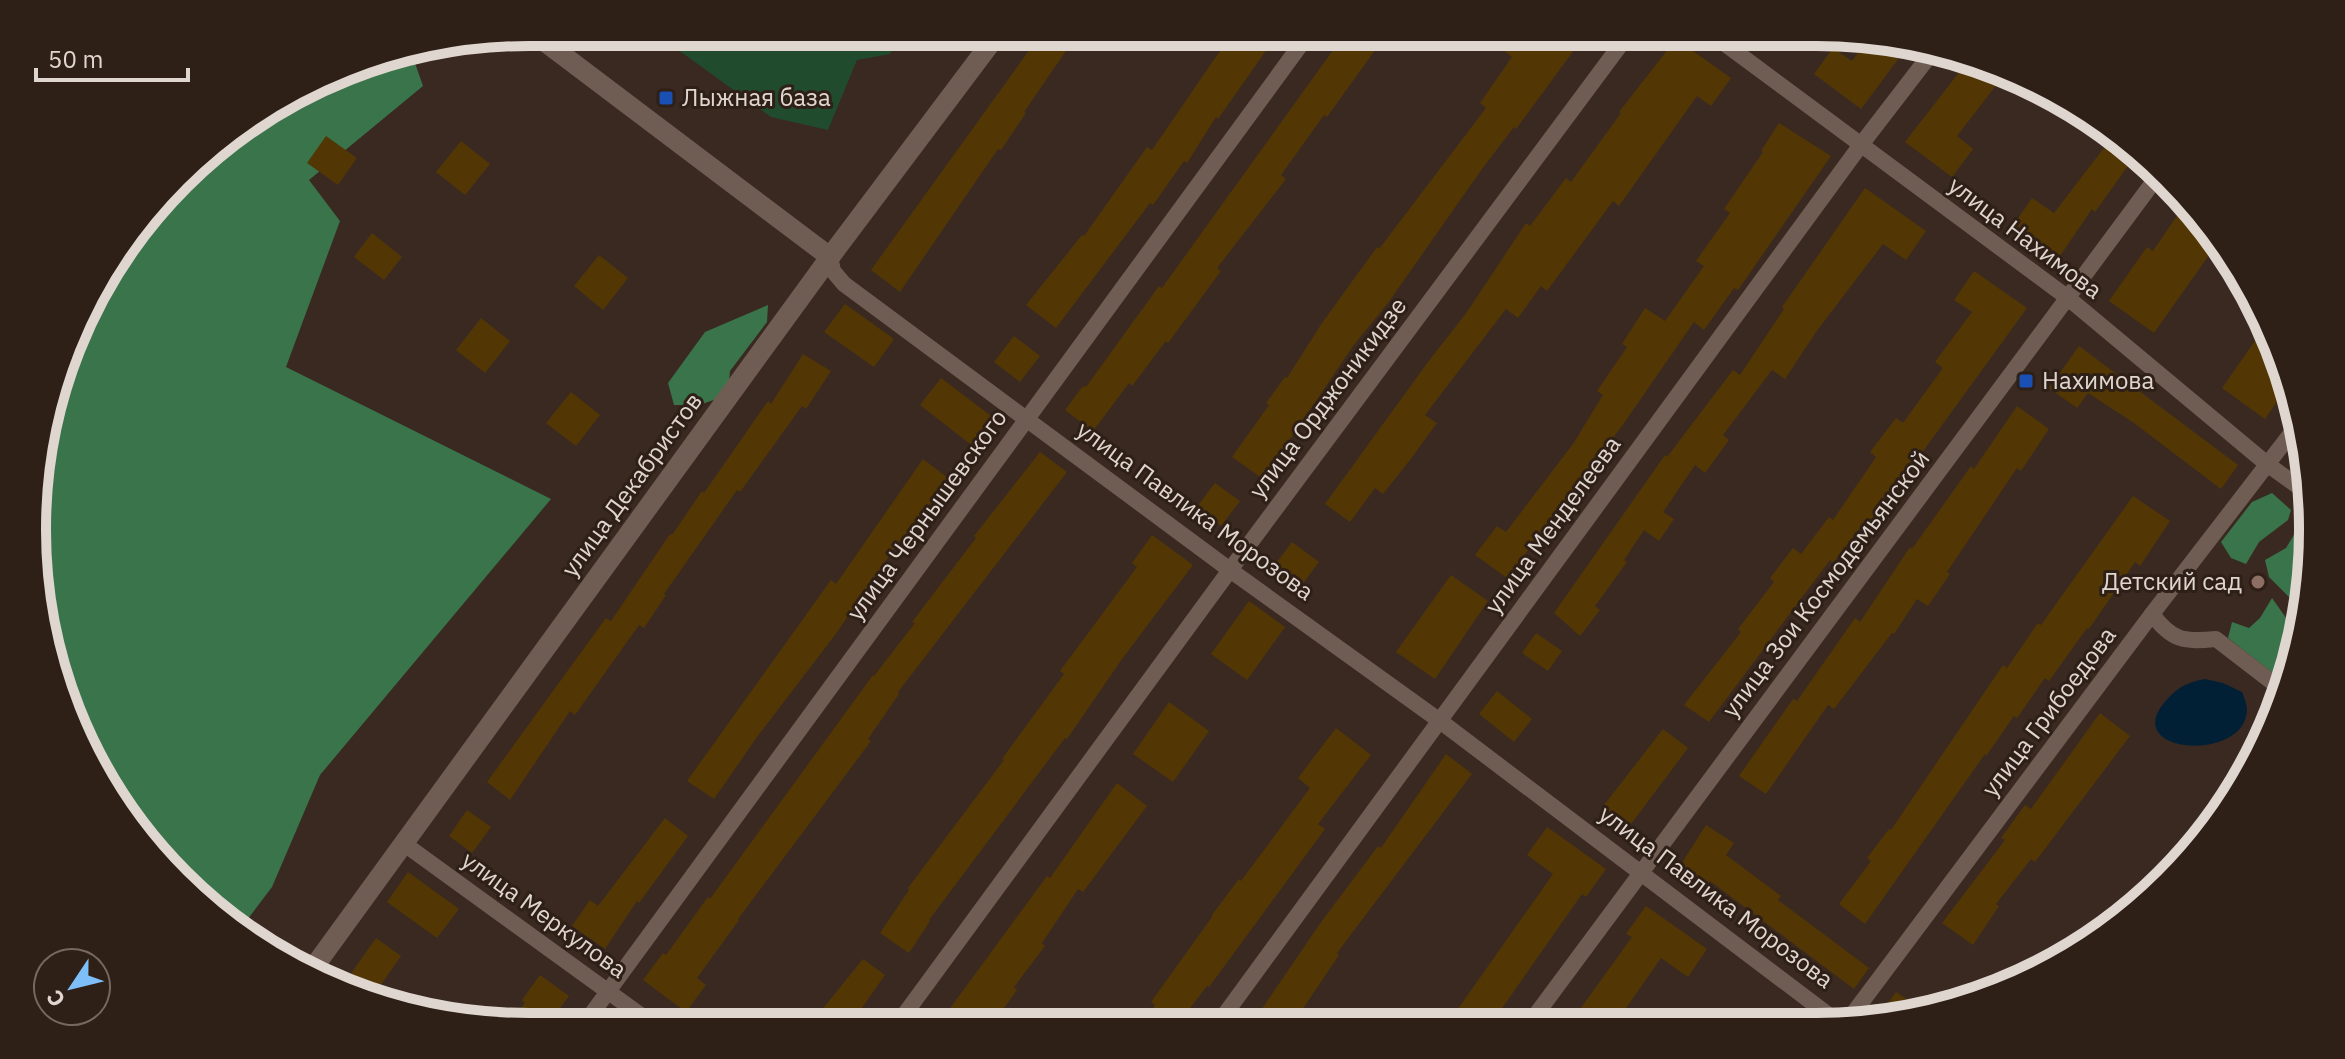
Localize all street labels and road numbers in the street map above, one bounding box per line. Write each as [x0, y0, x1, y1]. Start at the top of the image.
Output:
street label: улица Нахимова [1942, 169, 2109, 306]
street label: улица Орджоникидзе [1241, 290, 1413, 504]
street label: улица Декабристов [554, 386, 709, 583]
street label: улица Чернышевского [839, 402, 1014, 626]
street label: улица Павлика Морозова [1071, 413, 1321, 607]
street label: улица Менделеева [1477, 429, 1628, 620]
street label: улица Зои Космодемьянской [1714, 443, 1936, 723]
street label: улица Грибоедова [1974, 620, 2123, 803]
street label: улица Павлика Морозова [1593, 797, 1840, 995]
street label: улица Меркулова [456, 843, 634, 985]

